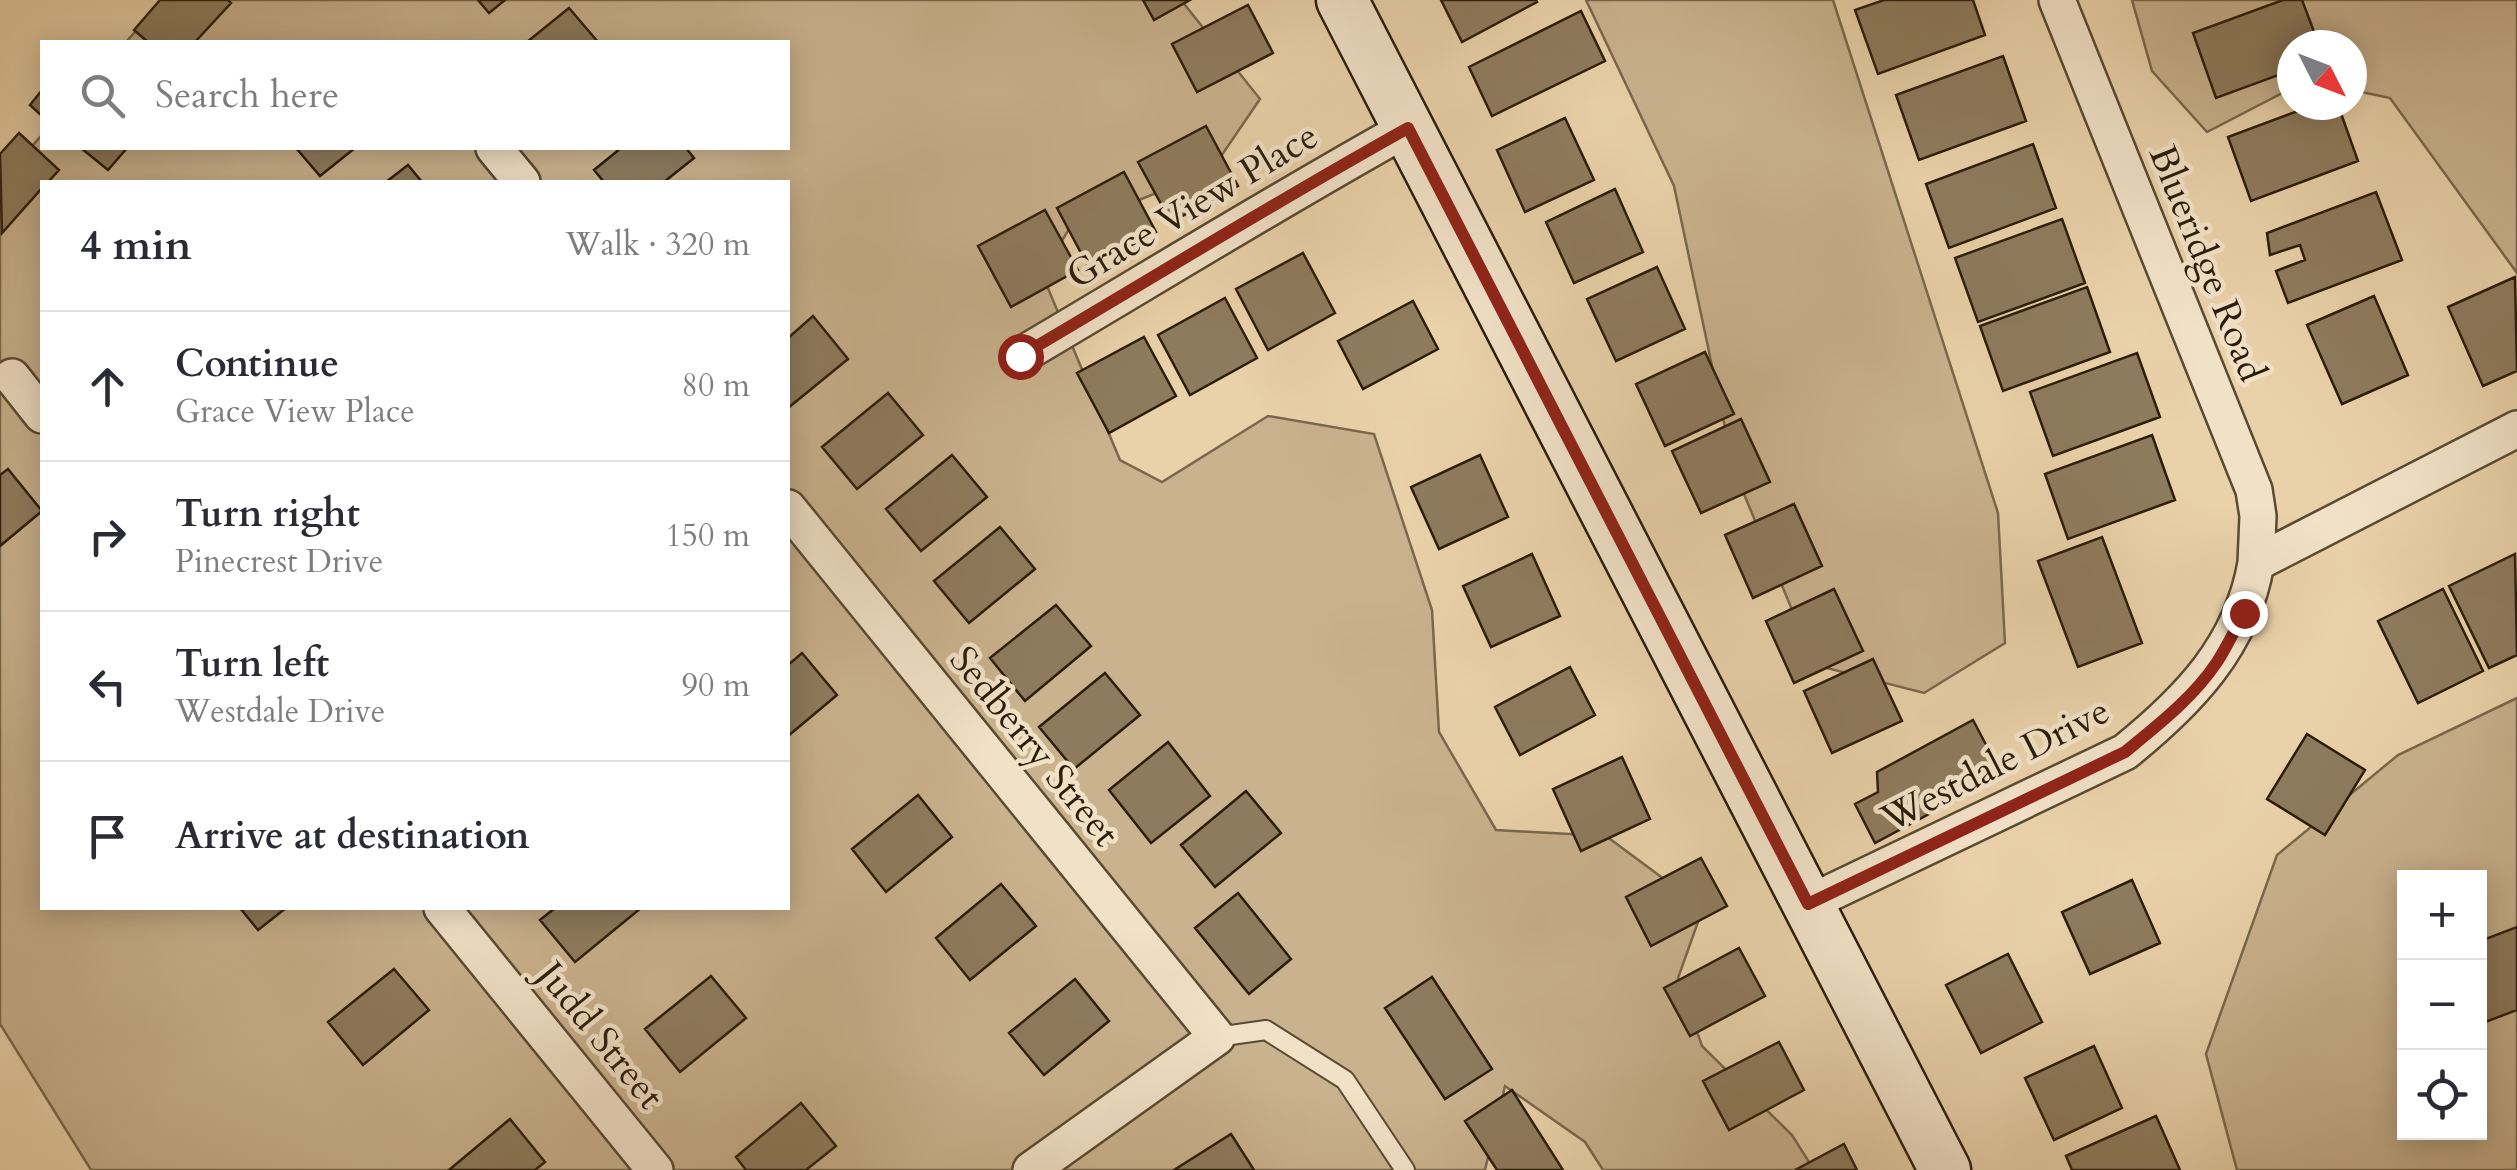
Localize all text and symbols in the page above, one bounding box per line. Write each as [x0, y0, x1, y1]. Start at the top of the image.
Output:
north arrow [2277, 30, 2367, 120]
search box [40, 40, 790, 150]
icon: search [75, 68, 130, 123]
text: Search here [155, 69, 339, 121]
street label: Grace View Place [1057, 110, 1328, 301]
street label: Blueridge Road [2136, 137, 2278, 389]
text: 4 min [80, 217, 192, 274]
text: Walk · 320 m [565, 223, 750, 267]
route start [998, 334, 1044, 380]
text: Continue [175, 338, 339, 390]
icon: ahead [80, 359, 135, 414]
text: 80 m [682, 364, 750, 408]
text: Grace View Place [175, 390, 415, 434]
text: Turn right [175, 488, 360, 540]
icon: right [80, 509, 135, 564]
text: 150 m [665, 514, 750, 558]
text: Pinecrest Drive [175, 540, 383, 584]
route end [2222, 591, 2268, 637]
street label: Sedberry Street [937, 636, 1131, 858]
text: Turn left [175, 638, 329, 690]
icon: left [80, 659, 135, 714]
text: 90 m [682, 664, 750, 708]
street label: Westdale Drive [1872, 685, 2118, 845]
text: Westdale Drive [175, 690, 385, 734]
icon: arrive [80, 809, 135, 864]
text: Arrive at destination [175, 810, 530, 862]
map controls [2397, 870, 2487, 1140]
button: + [2397, 870, 2487, 960]
street label: Judd Street [522, 947, 676, 1120]
button: − [2397, 960, 2487, 1050]
button: locate [2397, 1050, 2487, 1140]

